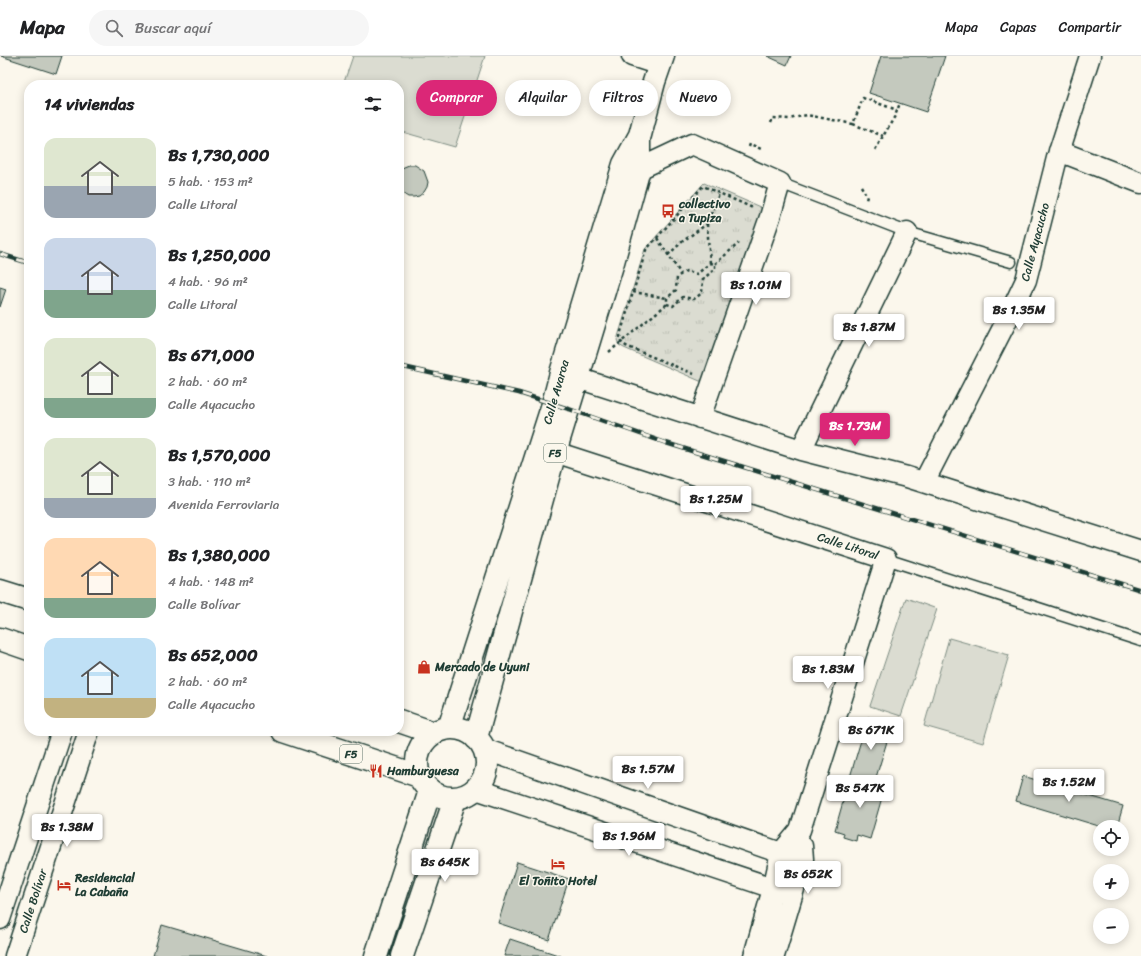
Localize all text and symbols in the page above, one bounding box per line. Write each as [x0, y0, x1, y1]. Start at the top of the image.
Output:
search box [89, 10, 369, 46]
text: Mapa [20, 11, 65, 44]
text: Buscar aquí [135, 15, 211, 41]
text: Mapa [945, 15, 978, 40]
text: Capas [1000, 15, 1037, 40]
text: Compartir [1059, 15, 1121, 40]
icon: search [103, 17, 125, 39]
chip: Comprar [416, 80, 497, 116]
chip: Alquilar [505, 80, 581, 116]
chip: Filtros [589, 80, 658, 116]
chip: Nuevo [666, 80, 731, 116]
text: 14 viviendas [44, 89, 134, 119]
icon: filters [362, 93, 384, 115]
text: Bs 1,730,000 [168, 140, 269, 170]
icon: home [76, 154, 124, 202]
text: 5 hab. · 153 m² [168, 170, 253, 193]
text: Calle Litoral [168, 193, 237, 216]
place label: collectivo a Tupiza [678, 193, 731, 229]
street label: Calle Ayacucho [1014, 200, 1056, 284]
bus stop icon: collectivo a Tupiza [660, 203, 676, 219]
text: Bs 1,250,000 [168, 240, 271, 270]
icon: home [76, 254, 124, 302]
text: 4 hab. · 96 m² [168, 270, 248, 293]
pin: Bs 1.01M [715, 272, 797, 306]
text: Bs 1.01M [730, 273, 782, 296]
text: Calle Litoral [168, 293, 237, 316]
pin: Bs 1.35M [978, 297, 1060, 331]
text: Bs 1.35M [993, 298, 1045, 321]
pin: Bs 1.87M [828, 314, 910, 348]
text: Bs 1.87M [843, 315, 895, 338]
text: Bs 671,000 [168, 340, 254, 370]
icon: home [76, 354, 124, 402]
street label: Calle Avaroa [536, 356, 576, 427]
text: 2 hab. · 60 m² [168, 370, 247, 393]
text: Calle Ayacucho [168, 393, 255, 416]
pin: Bs 1.73M [814, 413, 896, 447]
text: Bs 1.73M [829, 414, 881, 437]
text: Bs 1,570,000 [168, 440, 270, 470]
road number: F5 [544, 444, 566, 462]
icon: home [76, 454, 124, 502]
text: 3 hab. · 110 m² [168, 470, 251, 493]
pin: Bs 1.25M [675, 486, 757, 520]
text: Bs 1.25M [689, 487, 743, 510]
text: Avenida Ferroviaria [168, 493, 279, 516]
street label: Calle Litoral [814, 526, 882, 566]
text: Bs 1,380,000 [168, 540, 270, 570]
icon: home [76, 554, 124, 602]
text: 4 hab. · 148 m² [168, 570, 254, 593]
text: Calle Bolívar [168, 593, 240, 616]
text: Bs 652,000 [168, 640, 258, 670]
icon: home [76, 654, 124, 702]
place label: Mercado de Uyuni [434, 656, 530, 678]
pin: Bs 1.83M [787, 656, 869, 690]
text: Bs 1.83M [802, 657, 854, 680]
shop icon: Mercado de Uyuni [416, 659, 432, 675]
text: 2 hab. · 60 m² [168, 670, 247, 693]
text: Calle Ayacucho [168, 693, 255, 716]
pin: Bs 671K [834, 717, 908, 751]
text: Bs 671K [848, 718, 894, 741]
road number: F5 [340, 745, 362, 763]
pin: Bs 1.57M [607, 756, 689, 790]
text: Bs 1.57M [621, 757, 675, 780]
place label: Hamburguesa [386, 760, 460, 782]
restaurant icon: Hamburguesa [368, 763, 384, 779]
pin: Bs 1.52M [1028, 769, 1110, 803]
text: Bs 1.52M [1042, 770, 1096, 793]
pin: Bs 547K [823, 775, 897, 809]
text: Bs 547K [836, 776, 884, 799]
pin: Bs 1.38M [26, 814, 108, 848]
text: Bs 1.38M [41, 815, 93, 838]
map controls [1093, 820, 1129, 944]
button: locate [1093, 820, 1129, 856]
pin: Bs 1.96M [588, 823, 670, 857]
text: Bs 1.96M [602, 824, 656, 847]
pin: Bs 645K [408, 849, 482, 883]
text: Bs 645K [421, 850, 469, 873]
hotel icon: El Toñito Hotel [550, 856, 566, 872]
pin: Bs 652K [771, 861, 845, 895]
text: Bs 652K [784, 862, 832, 885]
button: + [1093, 864, 1129, 900]
street label: Calle Bolívar [12, 865, 54, 936]
place label: Residencial La Cabaña [74, 867, 135, 903]
place label: El Toñito Hotel [519, 870, 598, 892]
hotel icon: Residencial La Cabaña [56, 877, 72, 893]
button: − [1093, 908, 1129, 944]

